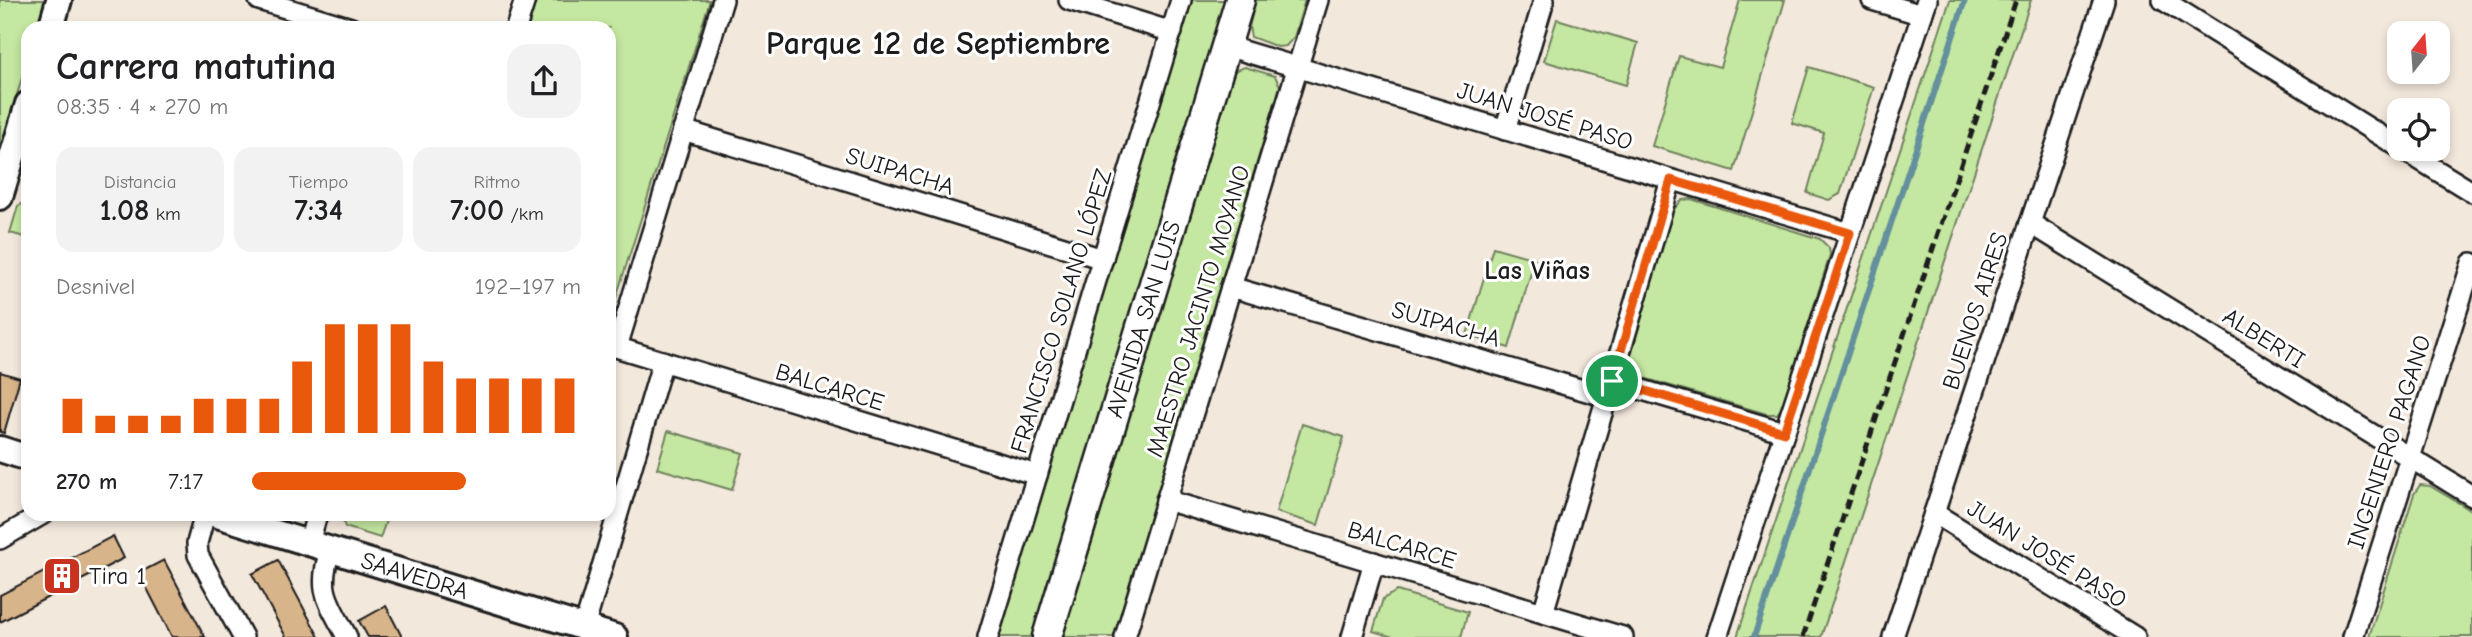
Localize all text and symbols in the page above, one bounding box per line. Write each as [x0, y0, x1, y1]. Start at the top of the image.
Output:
north arrow [2387, 21, 2450, 84]
map controls [2387, 21, 2450, 161]
district label: Parque 12 de Septiembre [766, 25, 1110, 62]
button: share [507, 44, 581, 118]
text: Carrera matutina [56, 45, 337, 89]
street label: JUAN JOSÉ PASO [1454, 76, 1636, 156]
text: 08:35 · 4 × 270 m [56, 93, 228, 120]
button: locate [2387, 98, 2450, 161]
street label: SUIPACHA [843, 141, 958, 201]
street label: MAESTRO JACINTO MOYANO [1140, 162, 1256, 460]
street label: FRANCISCO SOLANO LÓPEZ [1004, 165, 1118, 457]
text: Distancia [104, 171, 176, 193]
text: Tiempo [289, 171, 348, 193]
text: Ritmo [473, 171, 520, 193]
text: 1.08 [100, 193, 149, 228]
text: 7:34 [294, 193, 343, 228]
text: 7:00 [450, 193, 504, 228]
text: km [149, 203, 181, 225]
text: /km [504, 203, 544, 225]
street label: AVENIDA SAN LUIS [1100, 218, 1186, 421]
street label: BUENOS AIRES [1936, 229, 2014, 393]
district label: Las Viñas [1484, 256, 1590, 286]
text: Desnivel [56, 273, 135, 300]
text: 192–197 m [475, 273, 581, 300]
street label: SUIPACHA [1388, 295, 1504, 353]
street label: ALBERTI [2218, 302, 2310, 374]
street label: INGENIERO PAGANO [2341, 332, 2437, 552]
pin [1582, 351, 1642, 411]
street label: BALCARCE [772, 357, 888, 417]
icon: arrive [1593, 362, 1631, 400]
text: 270 m [56, 468, 117, 495]
text: 7:17 [168, 468, 203, 495]
street label: JUAN JOSÉ PASO [1962, 494, 2132, 614]
street label: BALCARCE [1344, 515, 1460, 575]
street label: SAAVEDRA [358, 546, 472, 605]
building icon: Tira 1 [41, 555, 83, 597]
place label: Tira 1 [89, 562, 146, 590]

